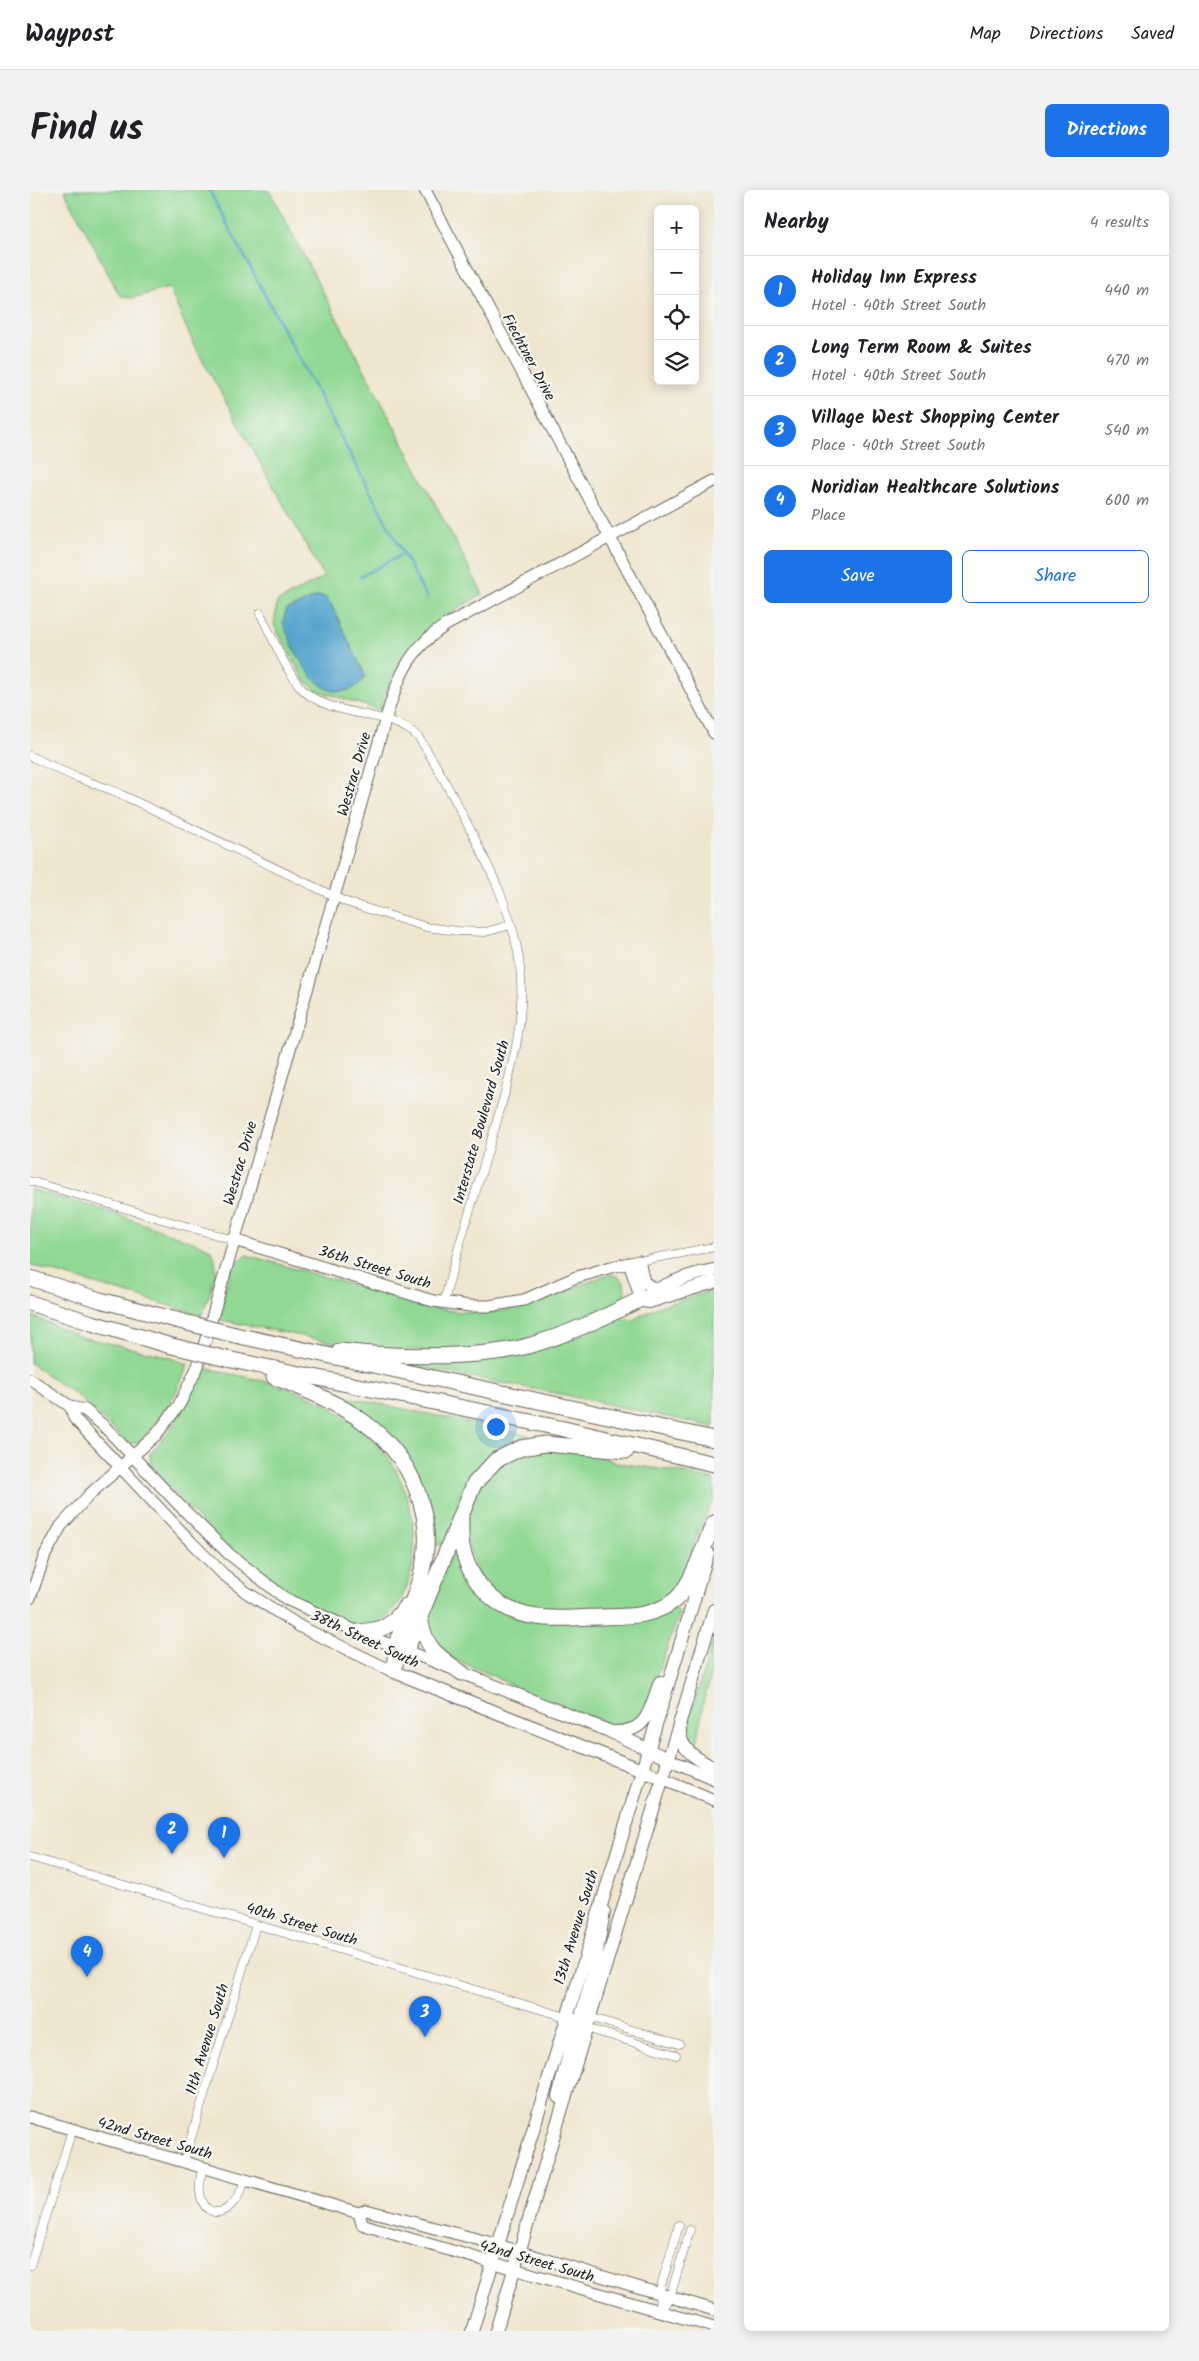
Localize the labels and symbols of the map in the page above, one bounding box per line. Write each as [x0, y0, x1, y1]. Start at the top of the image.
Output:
street label: Fiechtner Drive [495, 310, 561, 406]
street label: Westrac Drive [331, 729, 379, 819]
street label: Interstate Boulevard South [447, 1037, 517, 1207]
street label: Westrac Drive [217, 1118, 265, 1208]
street label: 36th Street South [315, 1239, 434, 1296]
your location [483, 1414, 509, 1440]
street label: 38th Street South [306, 1604, 423, 1676]
pin: 2 [156, 1813, 188, 1854]
pin: 1 [208, 1817, 240, 1858]
street label: 13th Avenue South [548, 1867, 606, 1988]
street label: 40th Street South [243, 1897, 360, 1953]
pin: 4 [71, 1936, 103, 1977]
street label: 11th Avenue South [180, 1981, 236, 2098]
pin: 3 [409, 1996, 441, 2037]
street label: 42nd Street South [95, 2111, 215, 2167]
street label: 42nd Street South [477, 2234, 597, 2290]

